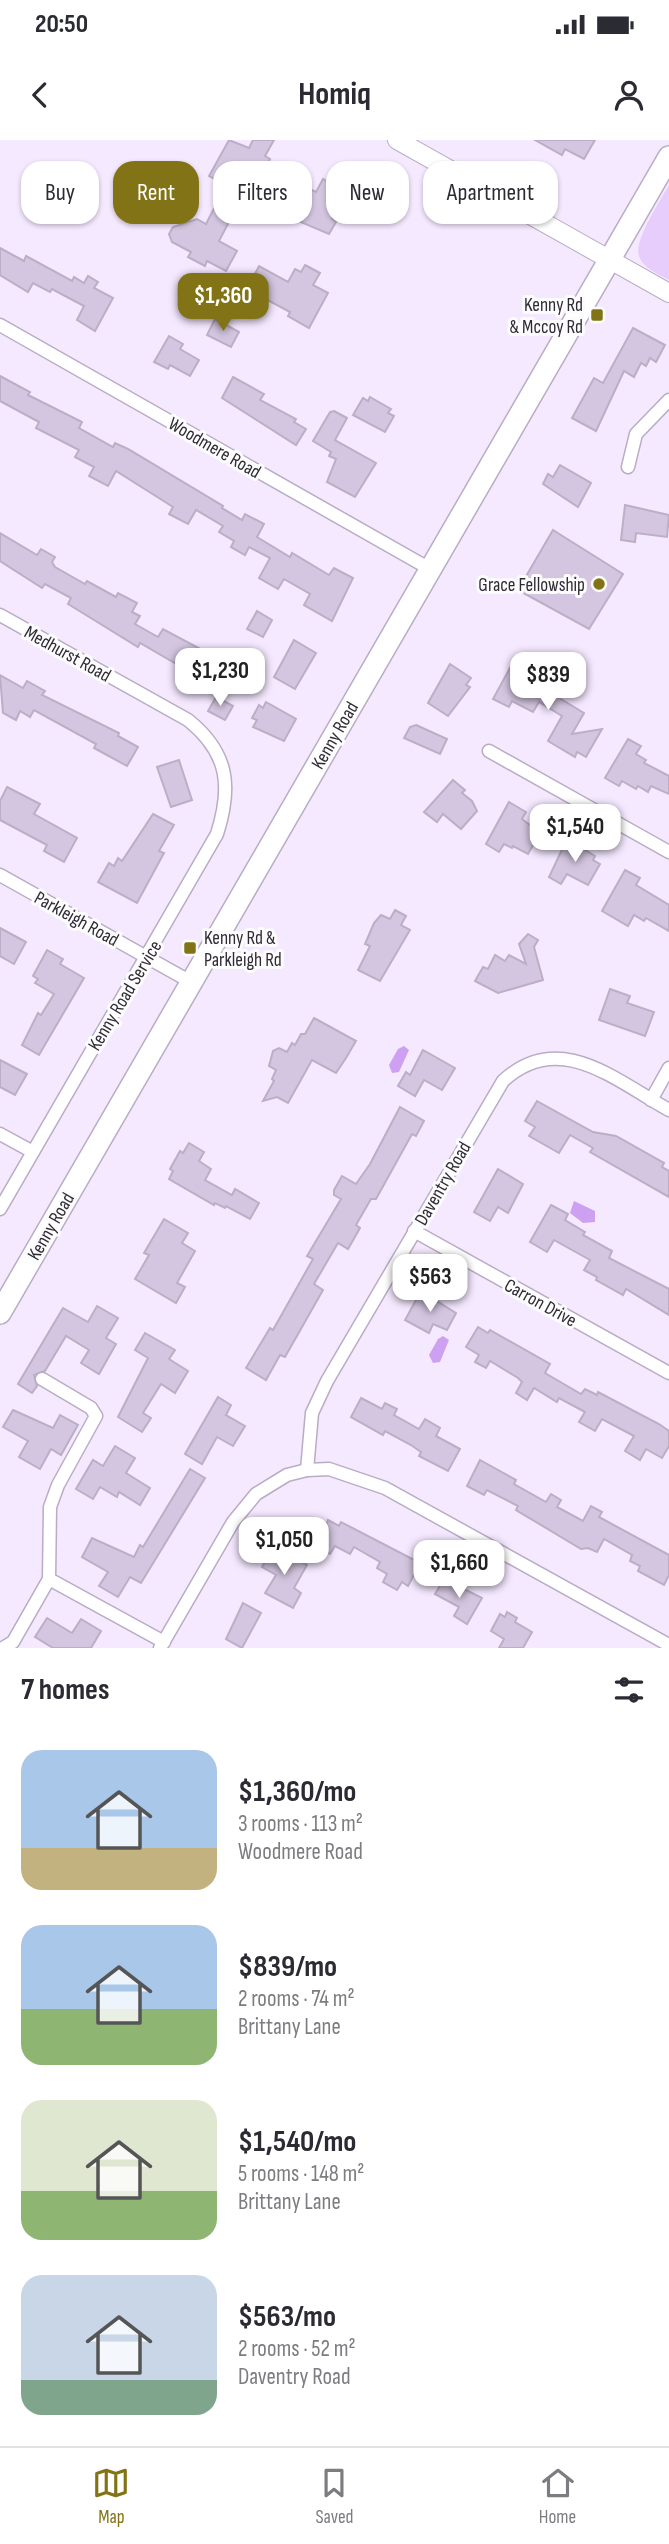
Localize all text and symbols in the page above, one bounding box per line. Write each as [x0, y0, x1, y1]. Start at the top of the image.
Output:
text: 20:50 [35, 9, 88, 40]
text: Homiq [298, 75, 371, 114]
icon: back [21, 76, 59, 114]
icon: person [610, 76, 648, 114]
chip: Buy [21, 161, 99, 224]
chip: Rent [113, 161, 199, 224]
chip: Filters [213, 161, 312, 224]
chip: New [326, 161, 409, 224]
chip: Apartment [423, 161, 558, 224]
pin: $1,360 [166, 274, 280, 333]
text: $1,360 [194, 282, 252, 310]
place label: Kenny Rd & Mccoy Rd [509, 294, 583, 339]
marker: Kenny Rd & Mccoy Rd [589, 307, 605, 323]
street label: Woodmere Road [164, 413, 265, 484]
place label: Grace Fellowship [478, 574, 585, 597]
marker: Grace Fellowship [591, 576, 607, 592]
street label: Medhurst Road [20, 621, 115, 687]
pin: $1,230 [163, 648, 277, 708]
pin: $839 [507, 652, 589, 712]
text: $1,230 [191, 657, 249, 685]
text: $839 [526, 661, 570, 689]
street label: Kenny Road [307, 698, 364, 774]
pin: $1,540 [518, 804, 632, 864]
text: $1,540 [546, 813, 604, 841]
street label: Parkleigh Road [30, 887, 122, 952]
place label: Kenny Rd & Parkleigh Rd [204, 927, 282, 972]
street label: Kenny Road Service [83, 936, 167, 1055]
marker: Kenny Rd & Parkleigh Rd [182, 940, 198, 956]
street label: Daventry Road [410, 1138, 476, 1230]
street label: Kenny Road [23, 1189, 80, 1265]
pin: $563 [389, 1254, 471, 1314]
text: $563 [409, 1263, 452, 1291]
street label: Carron Drive [500, 1274, 580, 1333]
pin: $1,050 [227, 1518, 341, 1577]
text: $1,050 [255, 1526, 313, 1554]
pin: $1,660 [402, 1540, 516, 1600]
text: $1,660 [429, 1549, 489, 1577]
icon: filters [610, 1671, 648, 1709]
text: 7 homes [21, 1672, 109, 1708]
text: $1,360/mo [238, 1774, 356, 1810]
icon: home [77, 1778, 161, 1862]
text: 3 rooms · 113 m² [238, 1810, 363, 1838]
text: Woodmere Road [238, 1838, 363, 1866]
text: $839/mo [238, 1949, 337, 1985]
icon: home [77, 1953, 161, 2037]
text: 2 rooms · 74 m² [238, 1985, 355, 2013]
text: Brittany Lane [238, 2013, 341, 2041]
text: $1,540/mo [238, 2124, 356, 2160]
icon: home [77, 2128, 161, 2212]
text: 5 rooms · 148 m² [238, 2160, 365, 2188]
text: Brittany Lane [238, 2188, 341, 2216]
text: $563/mo [238, 2299, 336, 2335]
icon: home [77, 2303, 161, 2387]
text: 2 rooms · 52 m² [238, 2335, 356, 2363]
text: Daventry Road [238, 2363, 350, 2391]
tab: Map [92, 2464, 130, 2529]
tab: Saved [315, 2464, 354, 2529]
tab: Home [539, 2464, 577, 2529]

